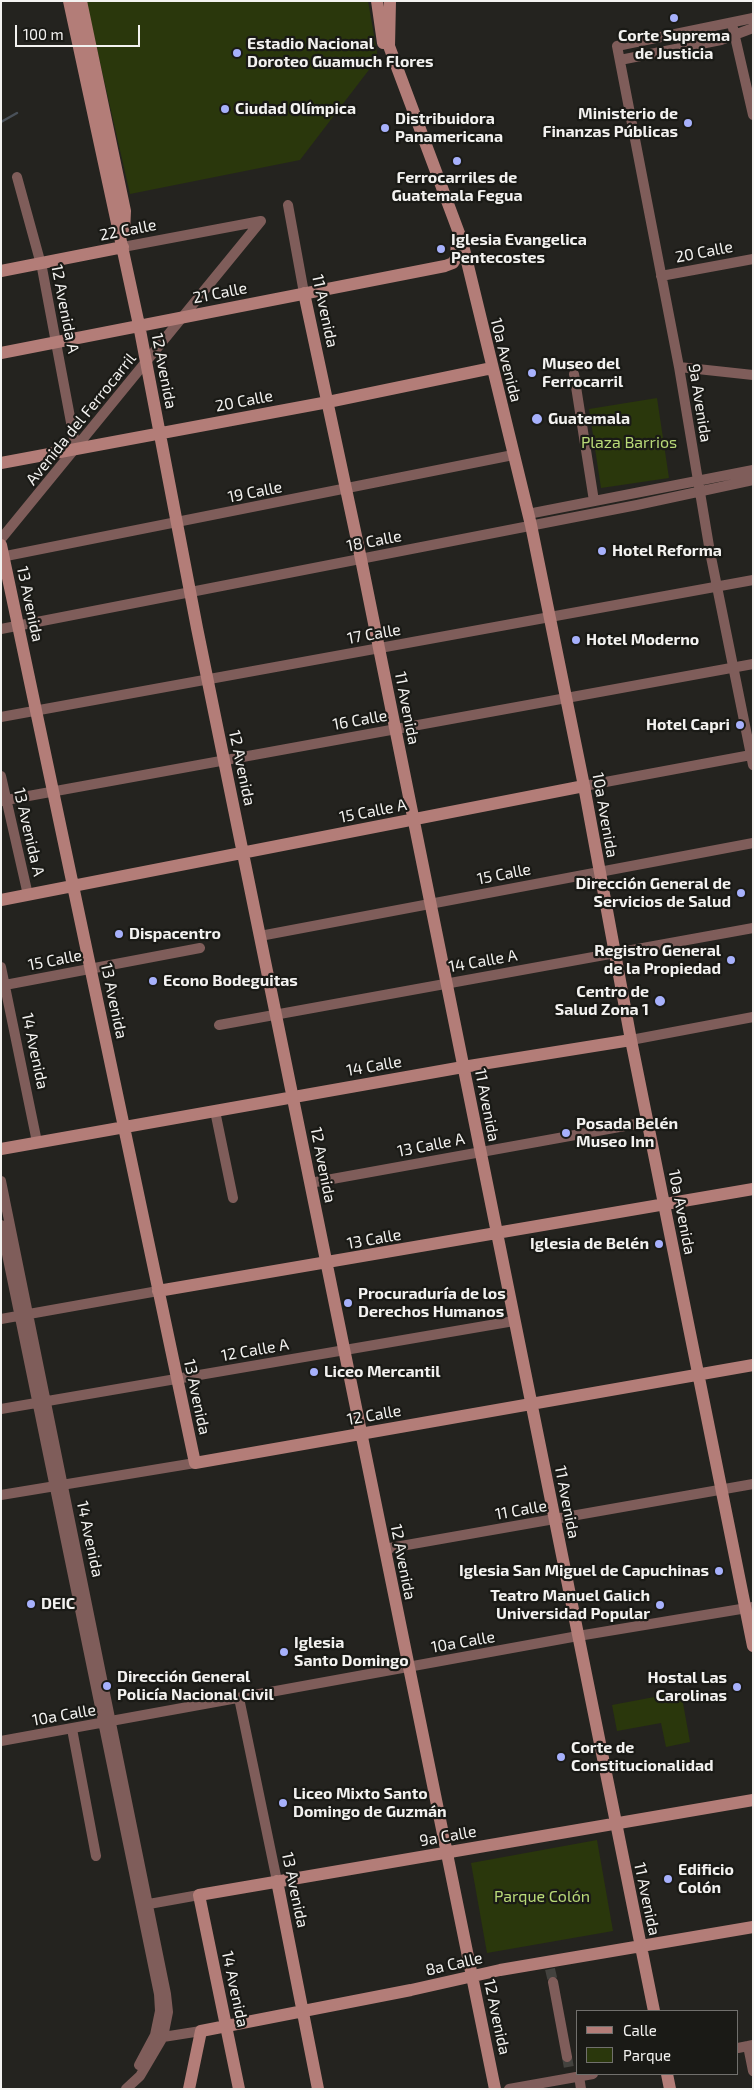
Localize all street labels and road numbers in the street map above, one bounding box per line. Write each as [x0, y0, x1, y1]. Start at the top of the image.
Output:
street label: 22 Calle [98, 215, 158, 245]
street label: 20 Calle [674, 237, 734, 267]
street label: 12 Avenida A [47, 263, 83, 355]
street label: 11 Avenida [308, 273, 342, 349]
street label: 21 Calle [191, 278, 249, 308]
street label: 10a Avenida [486, 316, 526, 404]
street label: 12 Avenida [147, 331, 181, 411]
street label: Avenida del Ferrocarril [22, 349, 140, 489]
street label: 9a Avenida [684, 362, 716, 444]
street label: 20 Calle [214, 386, 274, 416]
street label: 19 Calle [226, 477, 284, 507]
street label: 18 Calle [345, 526, 403, 556]
street label: 13 Avenida [13, 565, 47, 643]
street label: 17 Calle [346, 620, 402, 648]
street label: 11 Avenida [391, 670, 423, 746]
street label: 16 Calle [331, 706, 389, 734]
street label: 12 Avenida [225, 728, 259, 808]
street label: 10a Avenida [588, 771, 622, 859]
street label: 13 Avenida A [10, 786, 48, 878]
street label: 15 Calle A [338, 795, 408, 827]
street label: 15 Calle [475, 859, 533, 889]
street label: 15 Calle [26, 945, 84, 975]
street label: 14 Calle A [447, 946, 519, 976]
street label: 13 Avenida [97, 962, 131, 1040]
street label: 14 Avenida [18, 1011, 52, 1091]
street label: 14 Calle [345, 1052, 403, 1080]
street label: 11 Avenida [471, 1067, 503, 1143]
street label: 12 Avenida [306, 1125, 340, 1205]
street label: 13 Calle A [396, 1129, 466, 1161]
street label: 10a Avenida [664, 1168, 700, 1256]
street label: 13 Calle [345, 1225, 403, 1253]
street label: 12 Calle A [220, 1335, 290, 1365]
street label: 13 Avenida [180, 1358, 214, 1436]
street label: 12 Calle [345, 1401, 403, 1429]
street label: 11 Avenida [551, 1464, 583, 1540]
street label: 11 Calle [494, 1496, 548, 1524]
street label: 14 Avenida [73, 1499, 107, 1579]
street label: 12 Avenida [386, 1522, 420, 1602]
street label: 10a Calle [430, 1627, 496, 1657]
street label: 10a Calle [31, 1700, 97, 1730]
street label: 9a Calle [418, 1822, 478, 1850]
street label: 13 Avenida [278, 1851, 312, 1929]
street label: 11 Avenida [630, 1861, 664, 1937]
street label: 8a Calle [424, 1948, 484, 1980]
street label: 14 Avenida [218, 1949, 252, 2029]
street label: 12 Avenida [480, 1977, 514, 2057]

